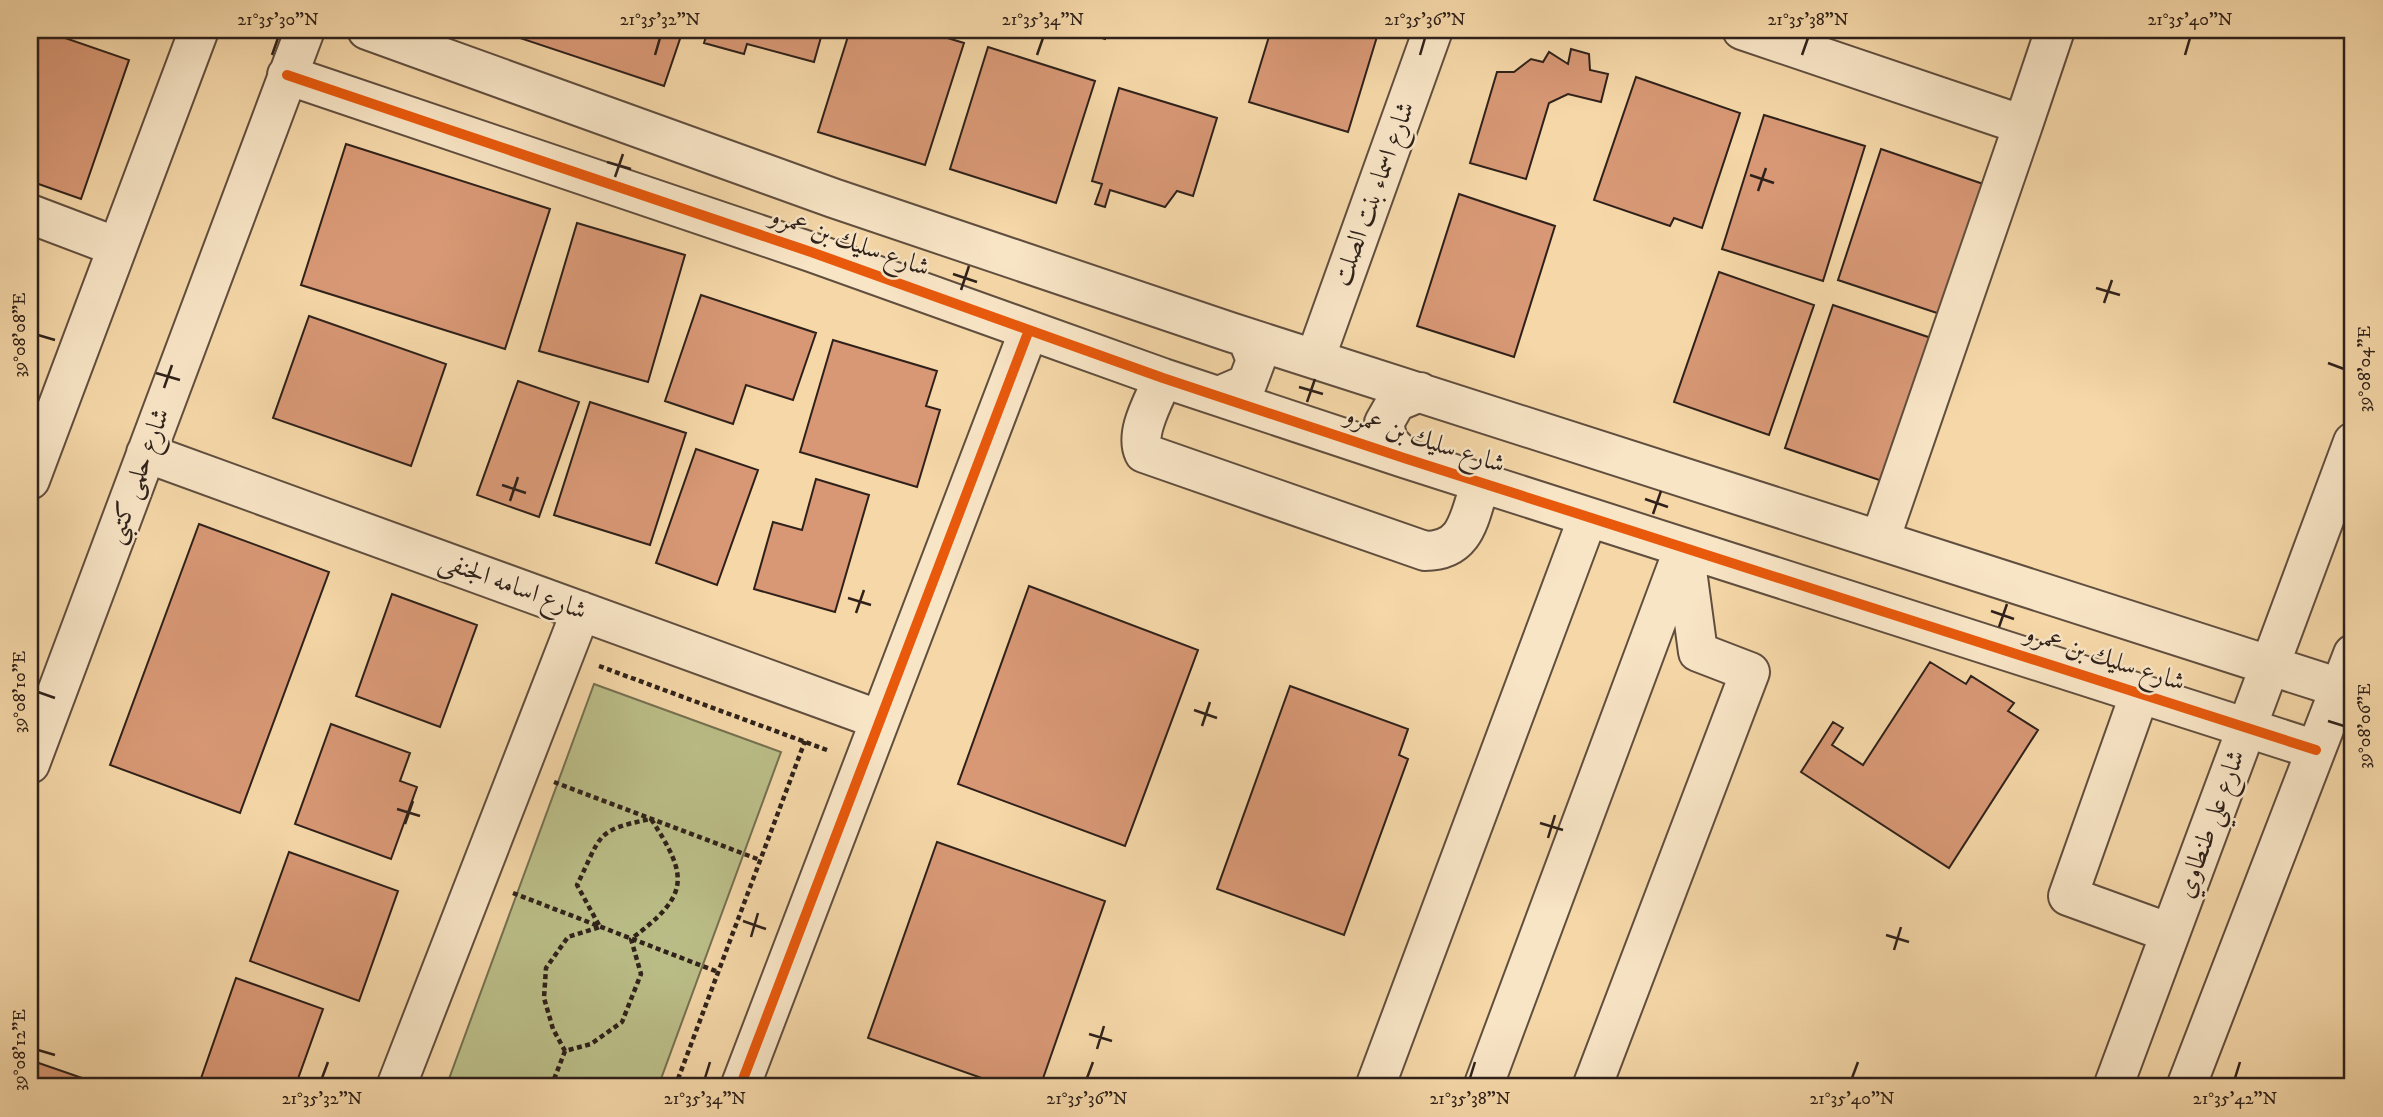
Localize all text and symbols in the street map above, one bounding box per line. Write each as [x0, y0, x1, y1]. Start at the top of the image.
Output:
text: 21°35'30"N [237, 9, 319, 31]
text: 21°35'32"N [620, 9, 701, 31]
text: 21°35'34"N [1002, 9, 1084, 31]
text: 21°35'36"N [1384, 9, 1466, 31]
text: 21°35'38"N [1768, 9, 1849, 31]
text: 21°35'40"N [2147, 9, 2233, 31]
street label: شارع اسماء بنت الصلت [1325, 97, 1426, 292]
street label: شارع سليك بن عمرو [762, 198, 934, 288]
text: 39°08'08"E [9, 292, 31, 378]
text: 39°08'04"E [2354, 326, 2376, 412]
street label: شارع سليك بن عمرو [1337, 398, 1509, 485]
street label: شارع حلمى كتبى [98, 404, 182, 550]
street label: شارع اسامه الجنفى [433, 544, 591, 632]
street label: شارع سليك بن عمرو [2017, 616, 2189, 703]
text: 39°08'10"E [9, 650, 31, 733]
text: 39°08'06"E [2354, 683, 2376, 769]
street label: شارع علي طنطاوي [2169, 745, 2260, 905]
text: 39°08'12"E [9, 1009, 31, 1091]
text: 21°35'32"N [282, 1088, 363, 1110]
text: 21°35'34"N [664, 1088, 746, 1110]
text: 21°35'36"N [1046, 1088, 1128, 1110]
text: 21°35'38"N [1430, 1088, 1511, 1110]
text: 21°35'40"N [1809, 1088, 1895, 1110]
text: 21°35'42"N [2193, 1088, 2277, 1110]

